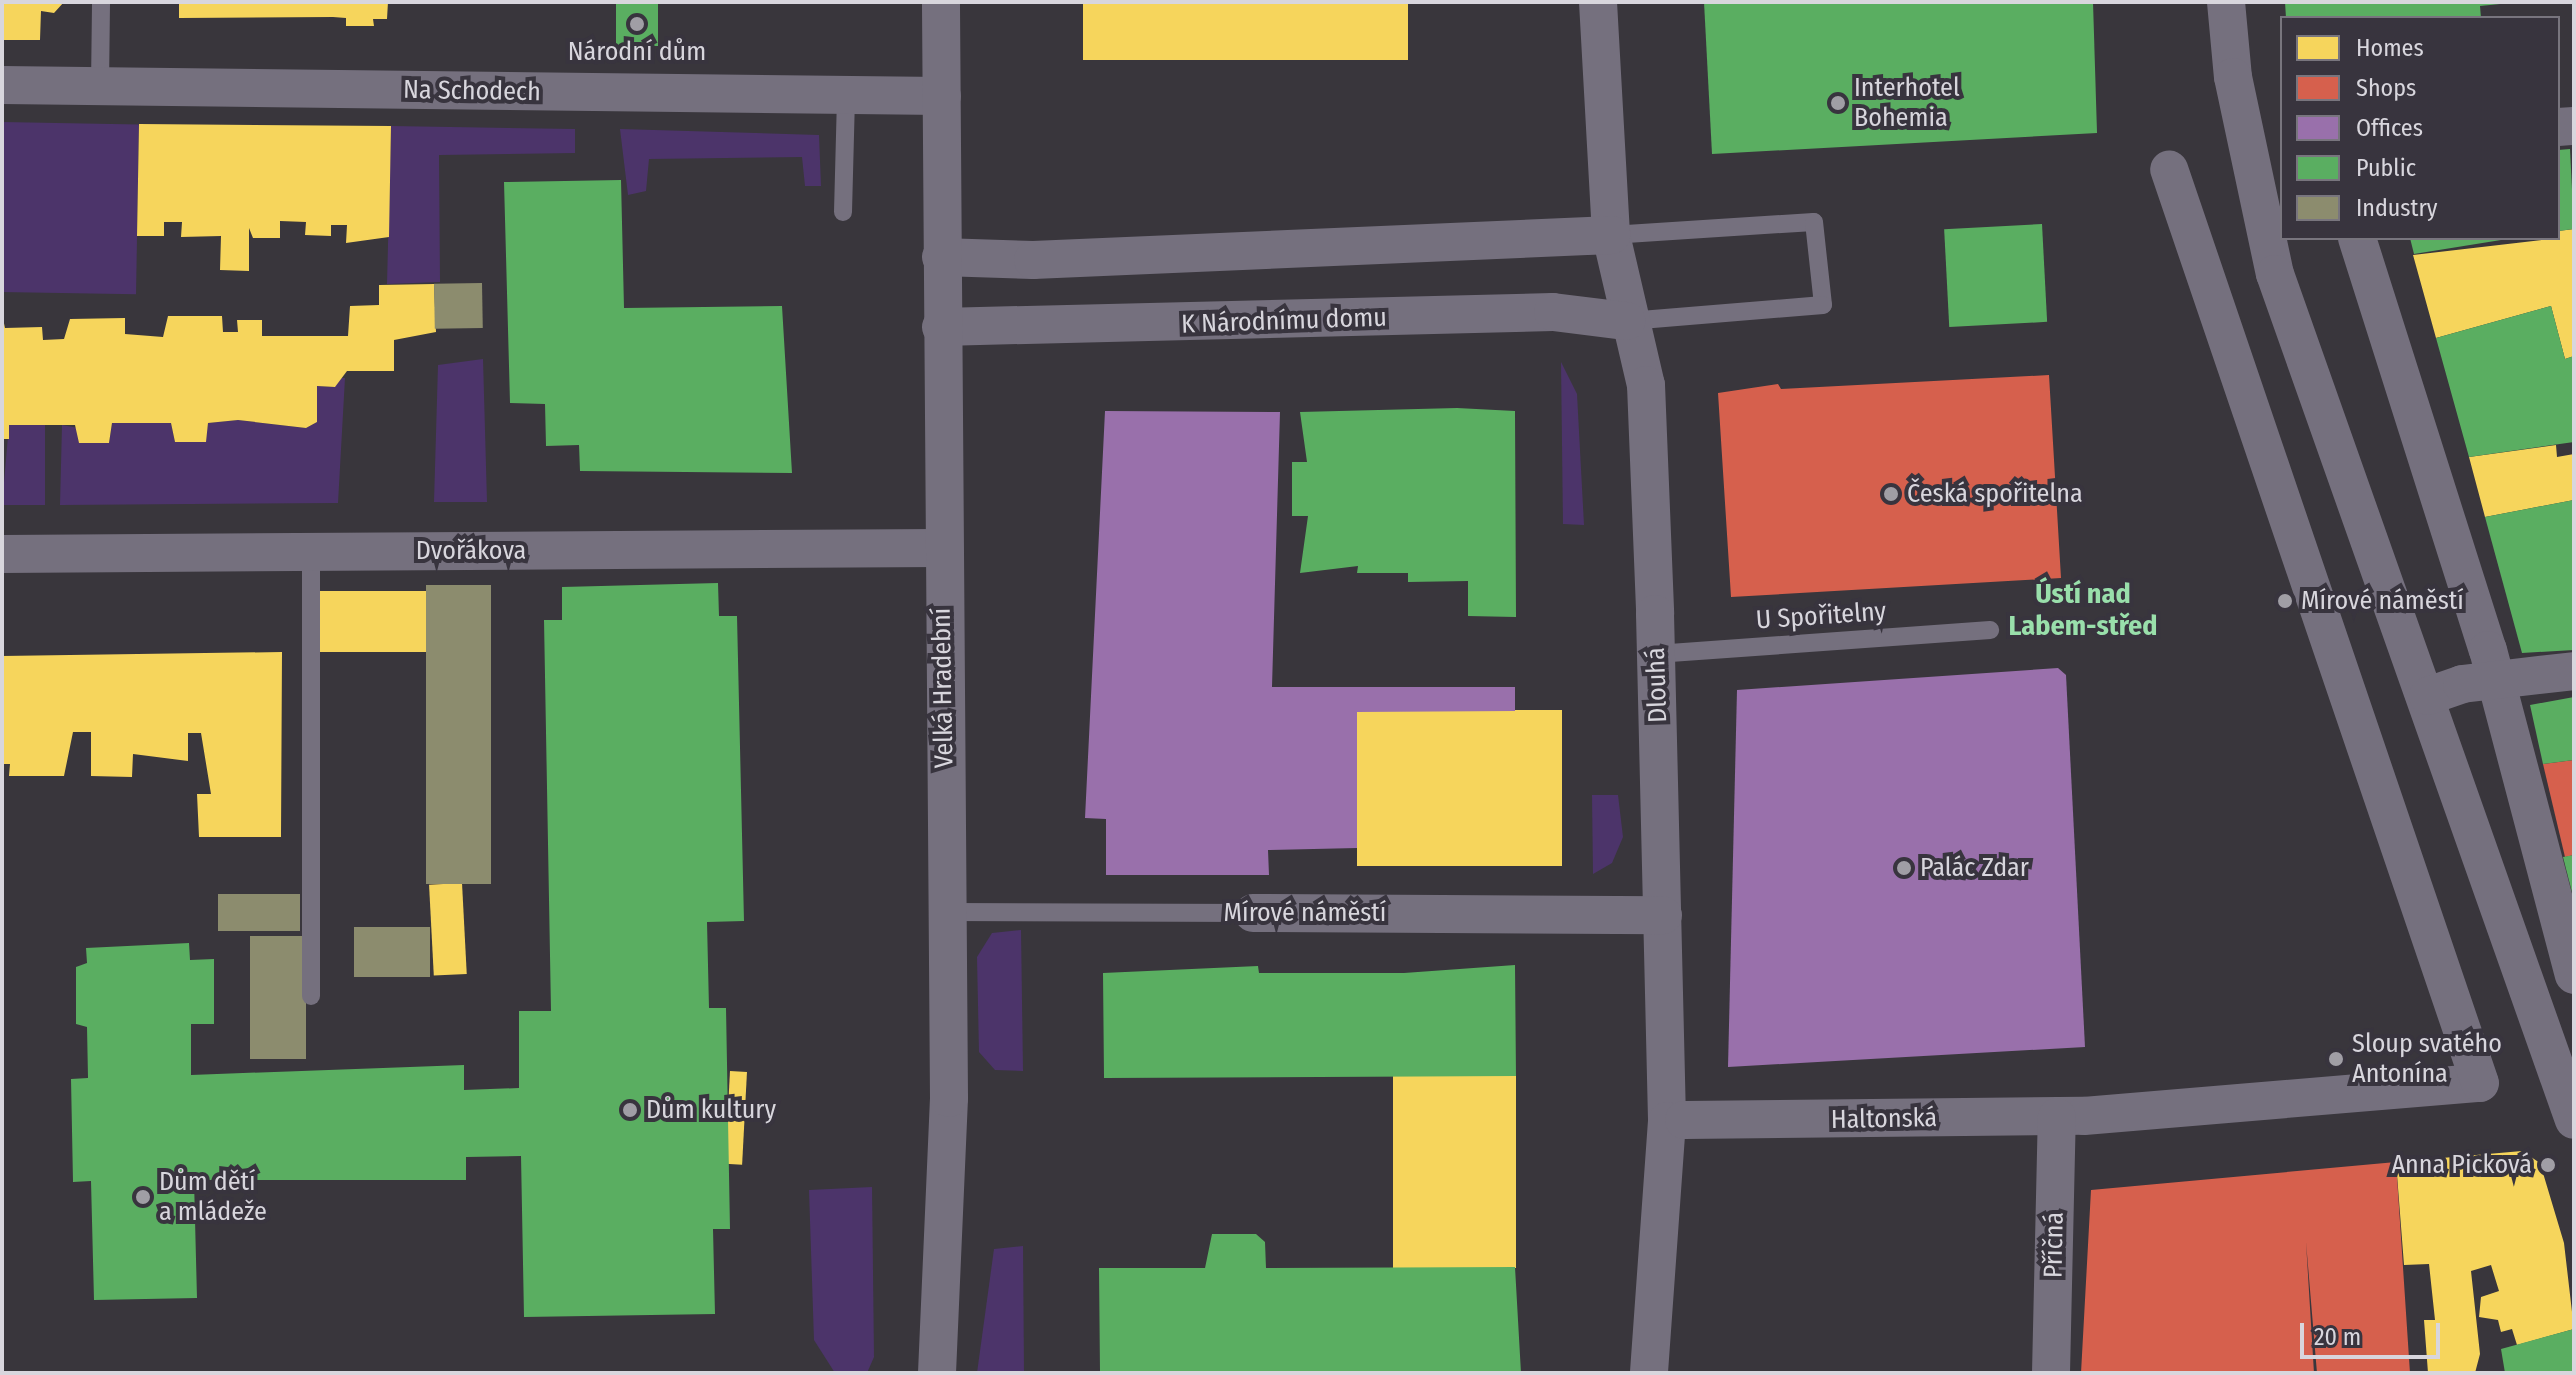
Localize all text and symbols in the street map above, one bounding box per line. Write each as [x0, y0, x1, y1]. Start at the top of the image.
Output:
marker: Národní dům [628, 15, 646, 33]
legend [2280, 16, 2560, 240]
text: Homes [2356, 34, 2424, 62]
place label: Národní dům [568, 36, 706, 68]
place label: Interhotel Bohemia [1854, 72, 1960, 134]
street label: Na Schodech [403, 74, 541, 108]
text: Shops [2356, 74, 2416, 102]
marker: Interhotel Bohemia [1829, 94, 1847, 112]
text: Offices [2356, 114, 2423, 142]
text: Public [2356, 154, 2416, 182]
text: Industry [2356, 194, 2438, 222]
street label: K Národnímu domu [1181, 302, 1387, 340]
place label: Česká spořitelna [1907, 478, 2083, 510]
marker: Česká spořitelna [1882, 485, 1900, 503]
street label: Dvořákova [416, 535, 526, 567]
district label: Ústí nad Labem-střed [2008, 577, 2158, 643]
place label: Mírové náměstí [2301, 585, 2464, 617]
marker: Mírové náměstí [2276, 592, 2294, 610]
street label: U Spořitelny [1755, 596, 1887, 636]
street label: Velká Hradební [926, 607, 960, 769]
street label: Dlouhá [1640, 647, 1674, 723]
place label: Palác Zdar [1920, 852, 2029, 884]
marker: Palác Zdar [1895, 859, 1913, 877]
street label: Mírové náměstí [1224, 897, 1386, 929]
place label: Sloup svatého Antonína [2352, 1028, 2502, 1090]
marker: Sloup svatého Antonína [2327, 1050, 2345, 1068]
place label: Dům kultury [646, 1094, 776, 1126]
marker: Dům kultury [621, 1101, 639, 1119]
street label: Haltonská [1831, 1102, 1937, 1136]
place label: Anna Picková [2391, 1149, 2532, 1181]
marker: Anna Picková [2539, 1156, 2557, 1174]
place label: Dům dětí a mládeže [159, 1166, 267, 1228]
marker: Dům dětí a mládeže [134, 1188, 152, 1206]
street label: Příčná [2038, 1212, 2070, 1278]
scale bar [2304, 1307, 2444, 1357]
text: 20 m [2314, 1323, 2361, 1351]

